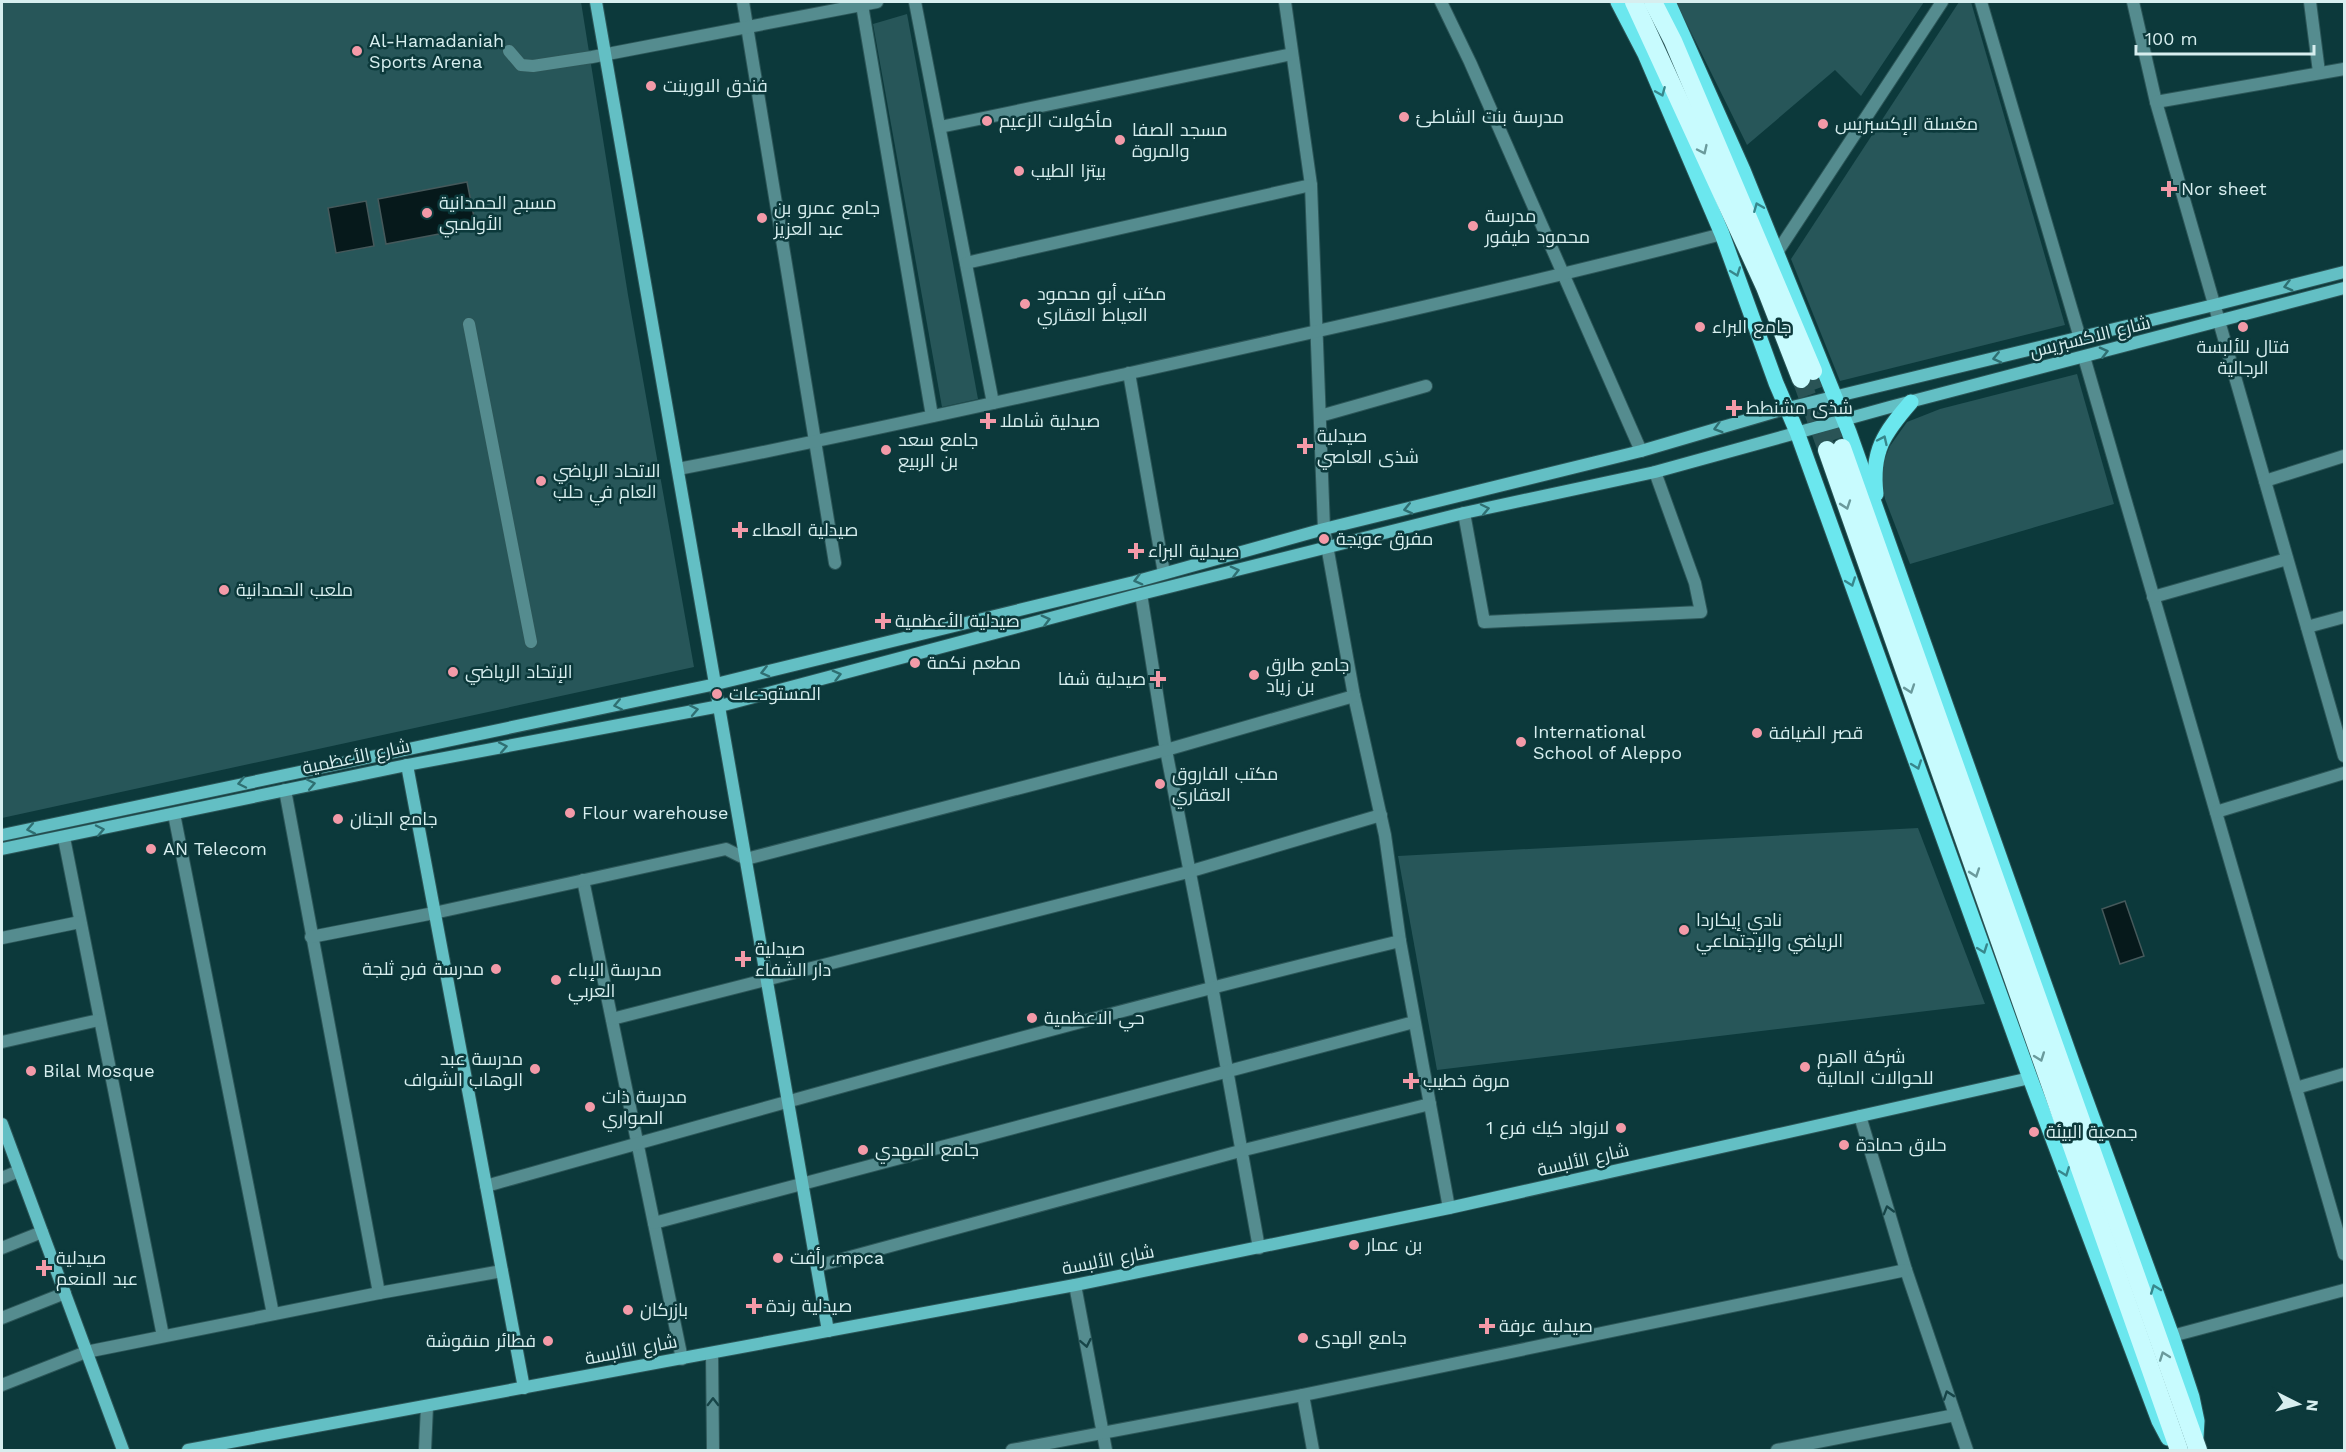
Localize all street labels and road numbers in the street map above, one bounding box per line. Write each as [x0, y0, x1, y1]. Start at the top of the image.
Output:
street label: شارع الاكسبريس [2027, 311, 2153, 364]
street label: شارع الأعظمية [300, 735, 412, 780]
street label: شارع الألبسة [1535, 1139, 1631, 1182]
street label: شارع الألبسة [1060, 1240, 1156, 1281]
street label: شارع الألبسة [583, 1330, 679, 1371]

